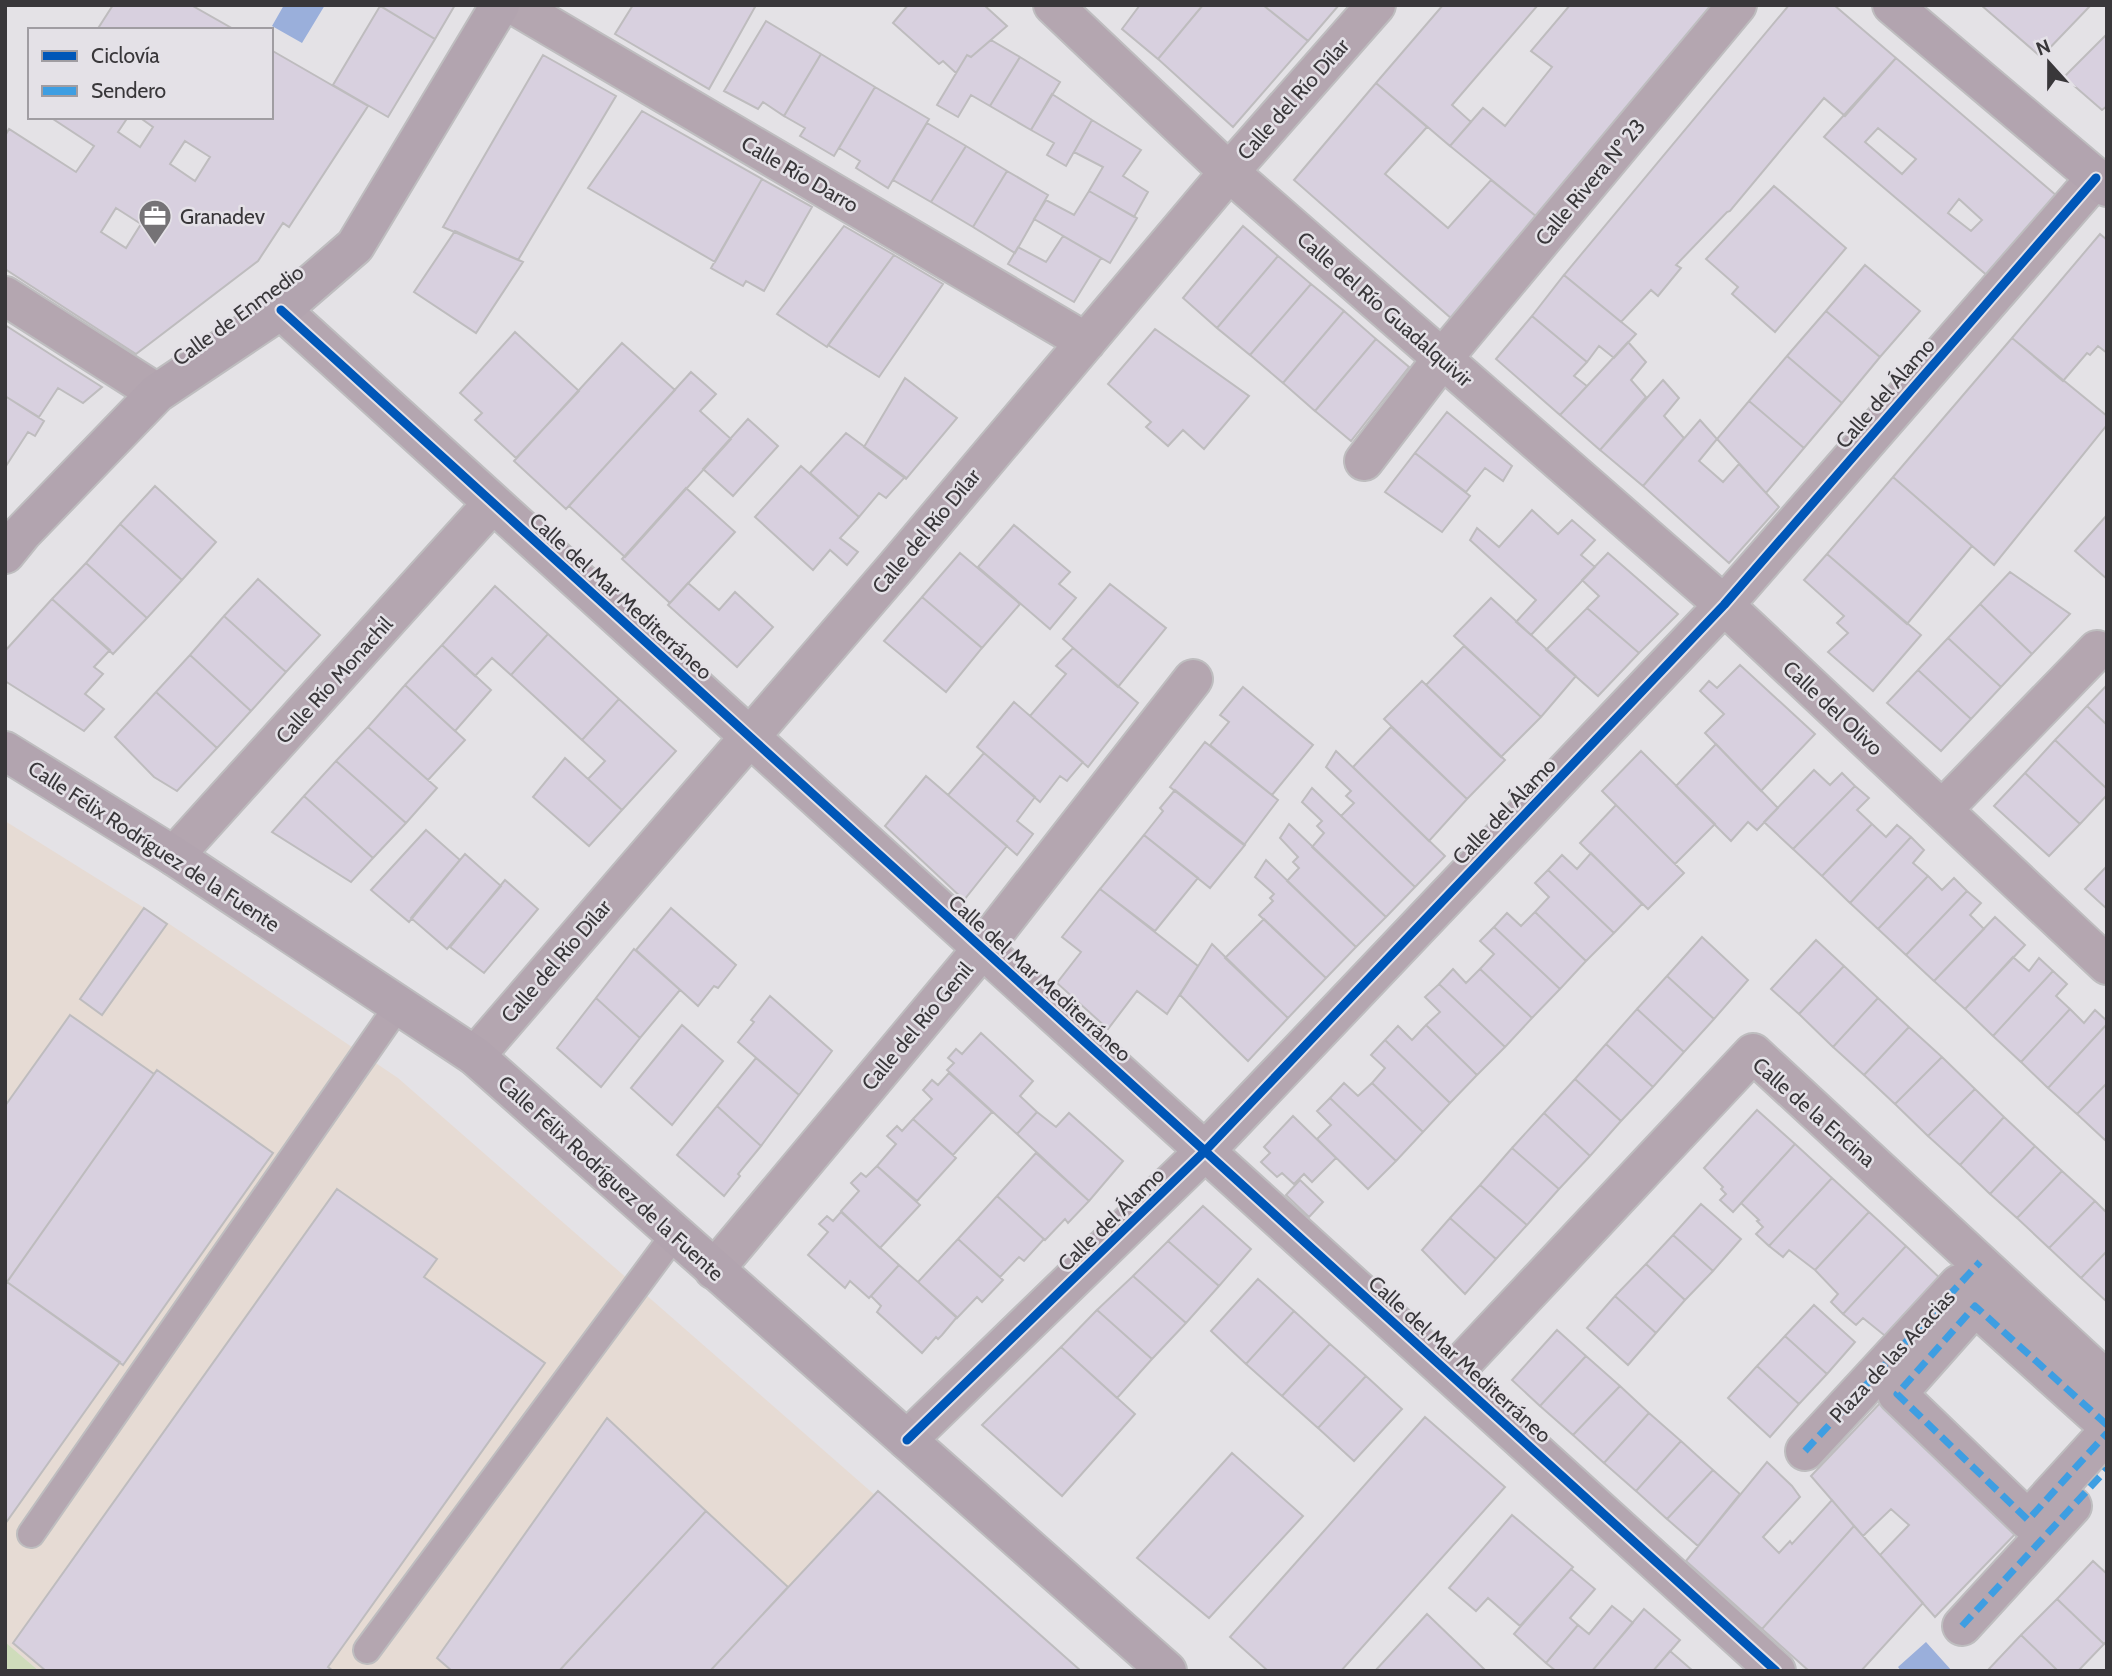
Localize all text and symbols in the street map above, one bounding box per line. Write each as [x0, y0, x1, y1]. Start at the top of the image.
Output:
legend [28, 28, 273, 119]
north arrow [2014, 28, 2084, 98]
street label: Calle del Río Dílar [1232, 33, 1354, 165]
text: N [2033, 34, 2053, 61]
text: Ciclovía [91, 43, 160, 68]
text: Sendero [91, 78, 166, 103]
street label: Calle Rivera Nº 23 [1530, 114, 1650, 250]
street label: Calle Río Darro [737, 130, 863, 218]
office icon: Granadev [136, 197, 174, 246]
place label: Granadev [180, 204, 266, 229]
street label: Calle del Río Guadalquivir [1292, 226, 1478, 392]
street label: Calle de Enmedio [168, 259, 308, 371]
street label: Calle del Álamo [1830, 333, 1940, 453]
street label: Calle del Río Dílar [867, 463, 986, 598]
street label: Calle del Mar Mediterráneo [524, 507, 718, 685]
street label: Calle Río Monachil [270, 611, 398, 749]
street label: Calle del Olivo [1778, 655, 1888, 761]
street label: Calle del Álamo [1447, 753, 1561, 869]
street label: Calle Félix Rodríguez de la Fuente [24, 755, 285, 937]
street label: Calle del Mar Mediterráneo [943, 889, 1137, 1067]
street label: Calle del Río Dílar [496, 894, 616, 1028]
street label: Calle del Río Genil [856, 957, 978, 1095]
street label: Calle de la Encina [1748, 1052, 1880, 1172]
street label: Calle Félix Rodríguez de la Fuente [493, 1070, 729, 1286]
street label: Calle del Álamo [1053, 1162, 1169, 1276]
street label: Calle del Mar Mediterráneo [1363, 1270, 1557, 1448]
street label: Plaza de las Acacias [1824, 1284, 1960, 1428]

